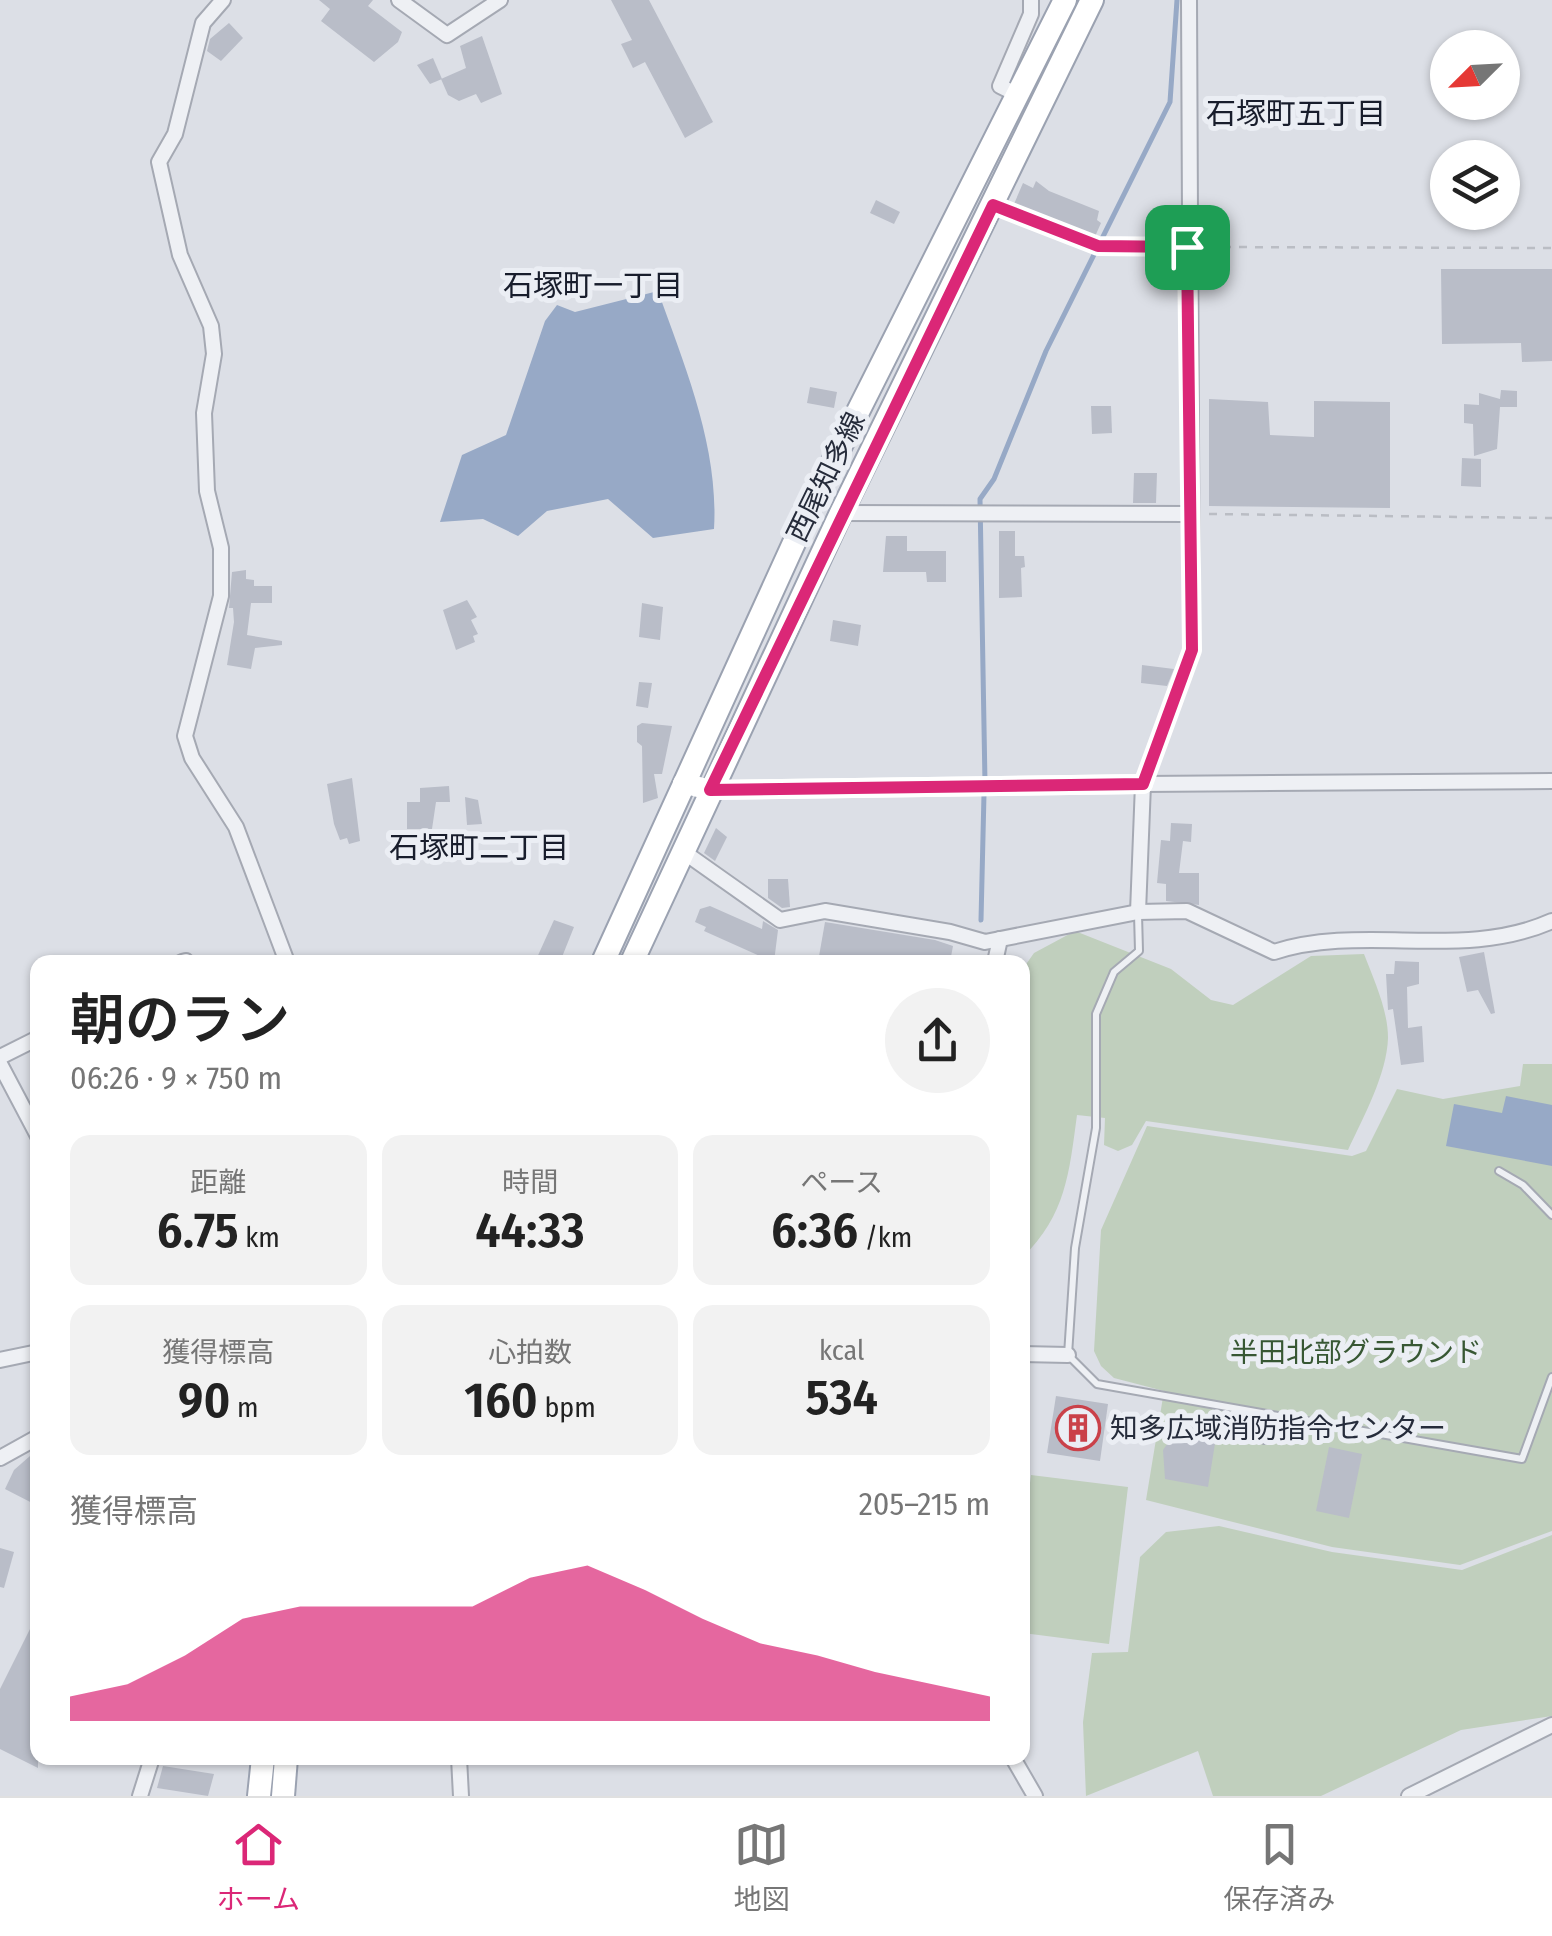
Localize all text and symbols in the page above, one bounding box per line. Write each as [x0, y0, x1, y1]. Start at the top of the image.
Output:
north arrow [1430, 30, 1520, 120]
map controls [1430, 30, 1520, 230]
district label: 石塚町五丁目 [1206, 96, 1386, 132]
button: layers [1430, 140, 1520, 230]
pin [1145, 205, 1230, 290]
icon: arrive [1160, 220, 1215, 275]
district label: 石塚町一丁目 [503, 268, 683, 304]
street label: 西尾知多線 [780, 407, 872, 547]
district label: 石塚町二丁目 [389, 830, 569, 866]
text: 朝のラン [70, 988, 290, 1054]
button: share [885, 988, 990, 1093]
text: 06:26 · 9 × 750 m [70, 1059, 282, 1097]
text: 距離 [190, 1166, 246, 1199]
text: 時間 [502, 1166, 558, 1199]
text: ペース [800, 1166, 883, 1199]
text: 6.75 [157, 1200, 239, 1260]
text: 44:33 [475, 1200, 585, 1260]
text: 6:36 [771, 1200, 858, 1260]
text: km [239, 1221, 280, 1254]
text: /km [858, 1221, 912, 1254]
text: kcal [819, 1334, 864, 1367]
text: 獲得標高 [162, 1336, 274, 1369]
text: 心拍数 [488, 1336, 572, 1369]
park label: 半田北部グラウンド [1230, 1336, 1482, 1369]
text: 534 [805, 1367, 878, 1427]
text: 90 [178, 1370, 230, 1430]
text: 160 [464, 1370, 538, 1430]
text: m [230, 1391, 259, 1424]
text: bpm [538, 1391, 596, 1424]
building icon: 知多広域消防指令センター [1055, 1405, 1101, 1451]
place label: 知多広域消防指令センター [1110, 1412, 1446, 1445]
text: 205–215 m [859, 1485, 990, 1523]
text: 獲得標高 [70, 1492, 198, 1530]
tab: ホーム [217, 1817, 300, 1917]
tab: 地図 [734, 1817, 790, 1917]
tab: 保存済み [1223, 1817, 1335, 1917]

